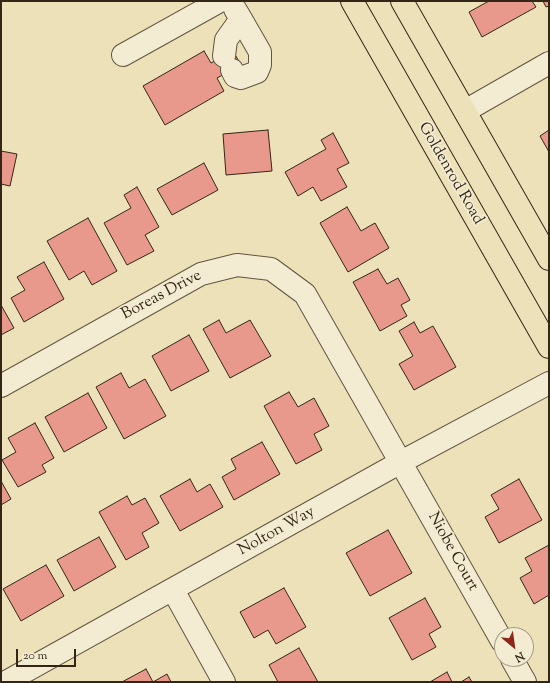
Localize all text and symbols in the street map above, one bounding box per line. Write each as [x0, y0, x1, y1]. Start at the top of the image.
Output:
street label: Goldenrod Road [413, 119, 487, 229]
street label: Boreas Drive [119, 267, 205, 325]
street label: Nolton Way [235, 503, 319, 561]
street label: Niobe Court [422, 509, 482, 595]
north arrow [494, 627, 534, 667]
scale bar [18, 641, 78, 667]
text: 20 m [23, 647, 47, 665]
text: N [512, 647, 527, 666]

